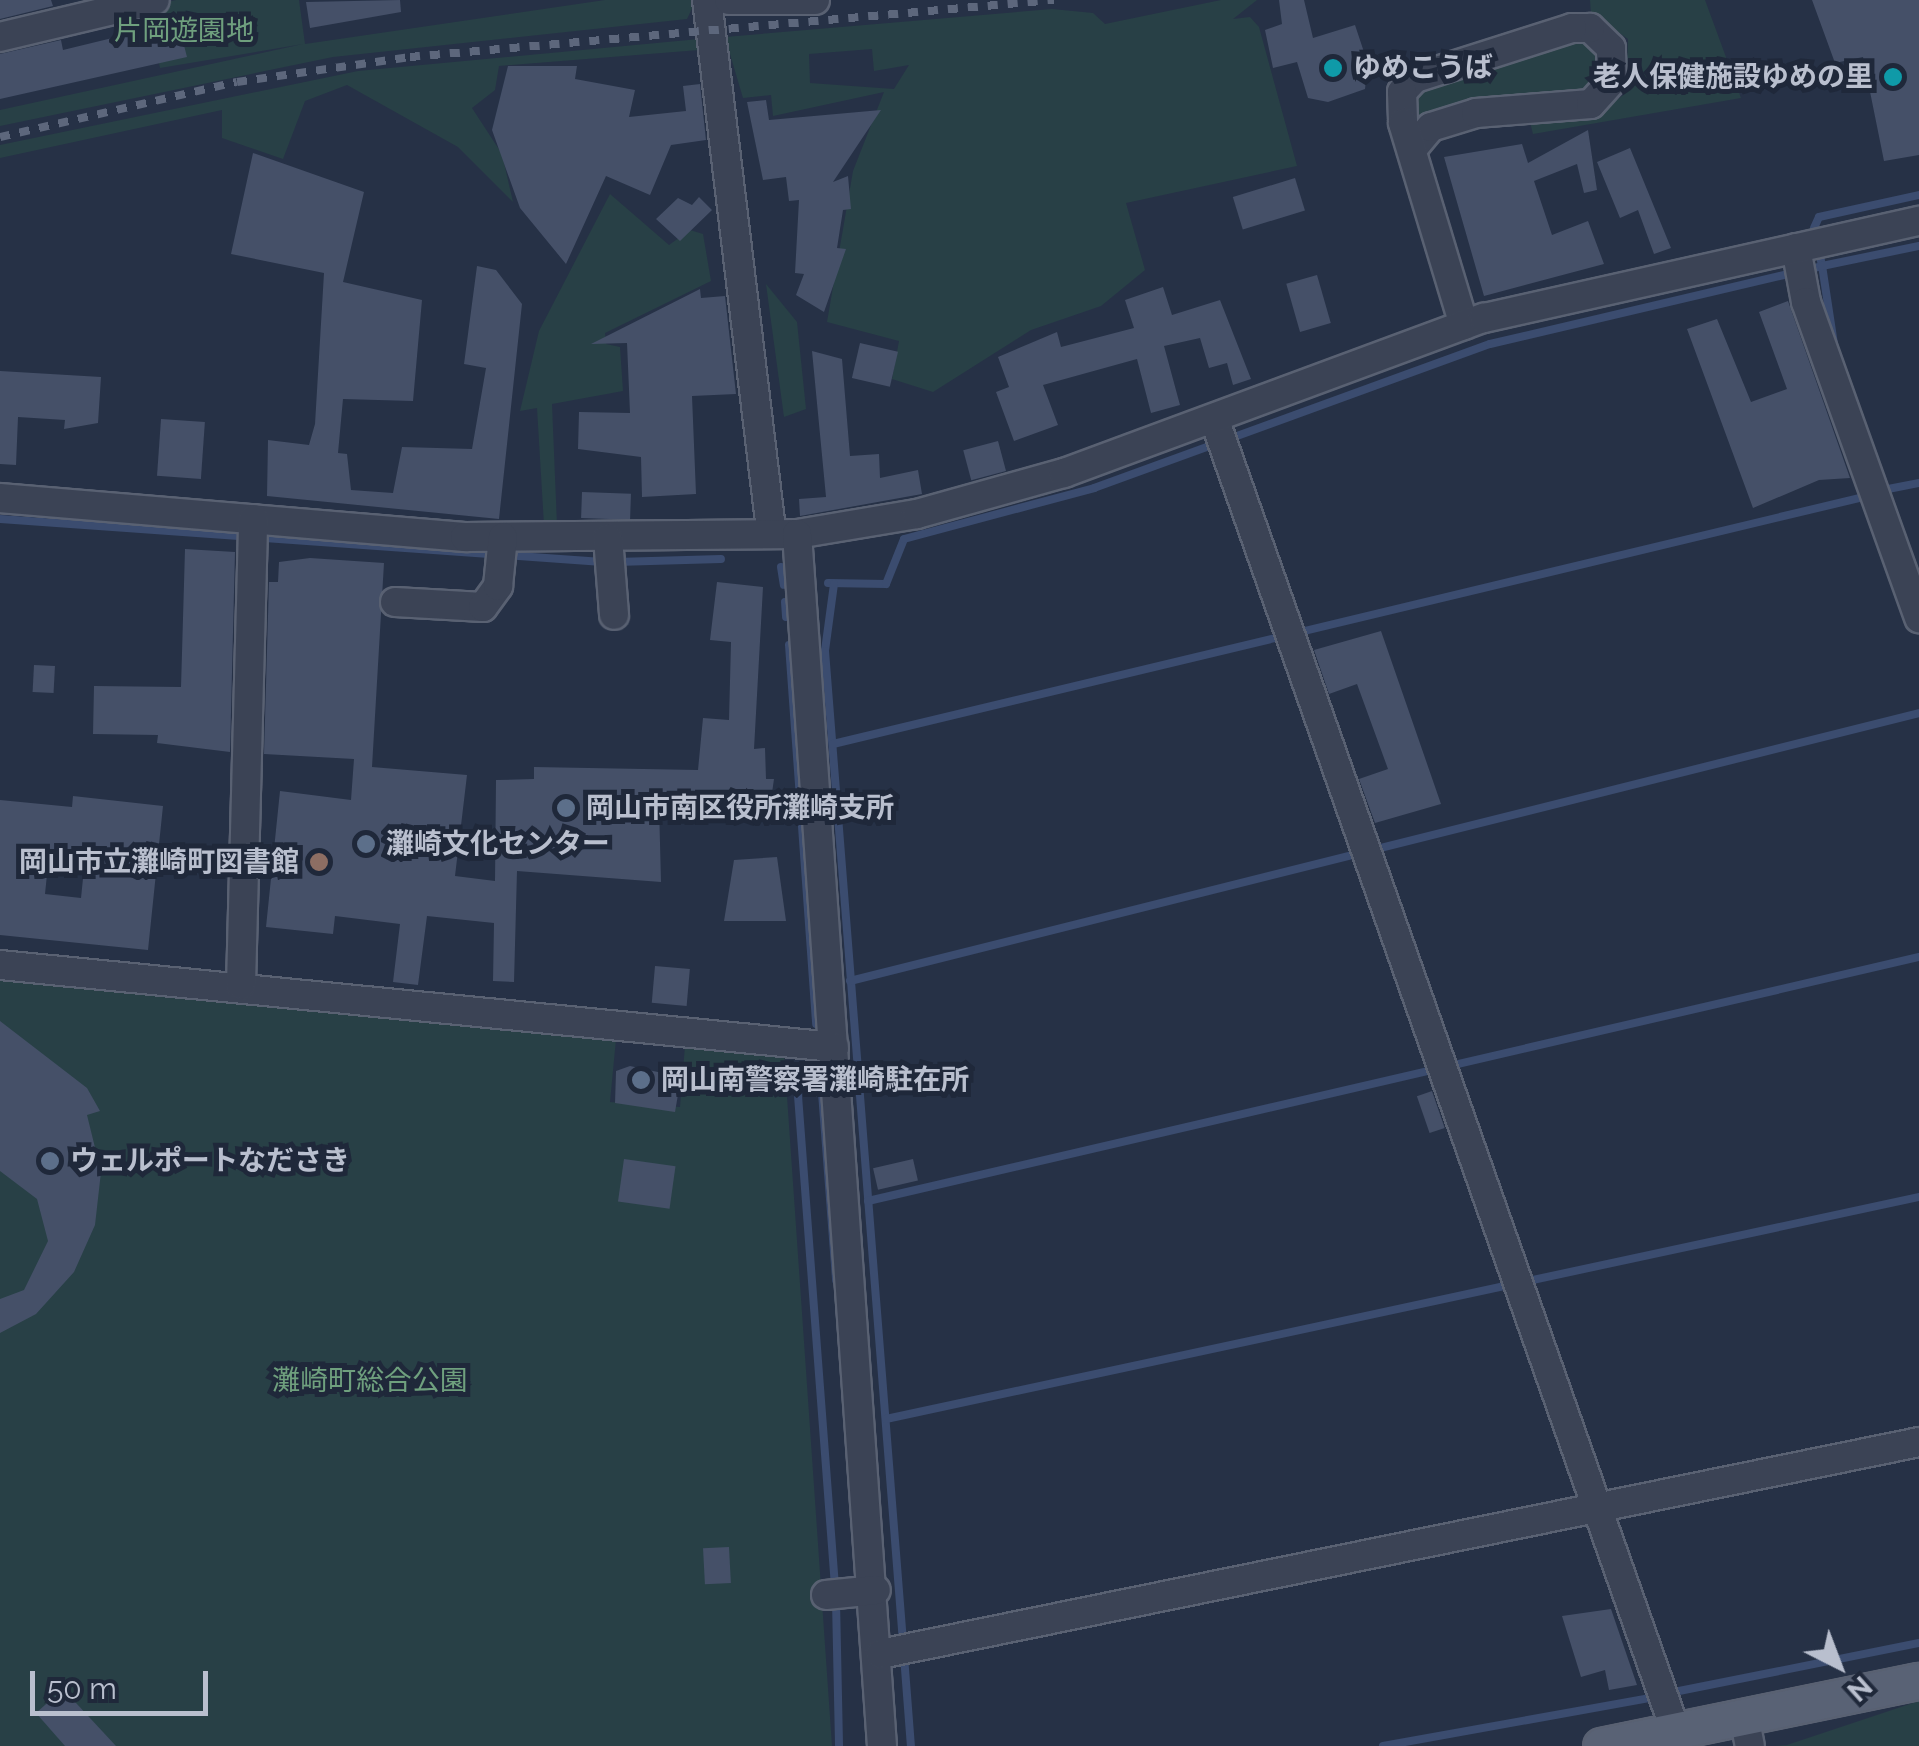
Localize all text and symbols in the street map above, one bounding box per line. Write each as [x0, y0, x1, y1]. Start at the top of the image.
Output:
park label: 片岡遊園地 [114, 14, 254, 48]
place label: ゆめこうば [1353, 51, 1493, 85]
marker: ゆめこうば [1322, 57, 1344, 79]
place label: 老人保健施設ゆめの里 [1593, 60, 1873, 94]
marker: 老人保健施設ゆめの里 [1882, 66, 1904, 88]
place label: 岡山市南区役所灘崎支所 [586, 791, 894, 825]
marker: 岡山市南区役所灘崎支所 [555, 797, 577, 819]
place label: 灘崎文化センター [386, 827, 610, 861]
marker: 灘崎文化センター [355, 833, 377, 855]
place label: 岡山市立灘崎町図書館 [19, 845, 299, 879]
marker: 岡山市立灘崎町図書館 [308, 851, 330, 873]
place label: 岡山南警察署灘崎駐在所 [661, 1063, 969, 1097]
marker: 岡山南警察署灘崎駐在所 [630, 1069, 652, 1091]
place label: ウェルポートなださき [70, 1144, 350, 1178]
marker: ウェルポートなださき [39, 1150, 61, 1172]
park label: 灘崎町総合公園 [272, 1364, 468, 1398]
north arrow [1789, 1616, 1889, 1716]
scale bar [35, 1651, 212, 1713]
text: N [1840, 1669, 1878, 1708]
text: 50 m [47, 1671, 117, 1706]

